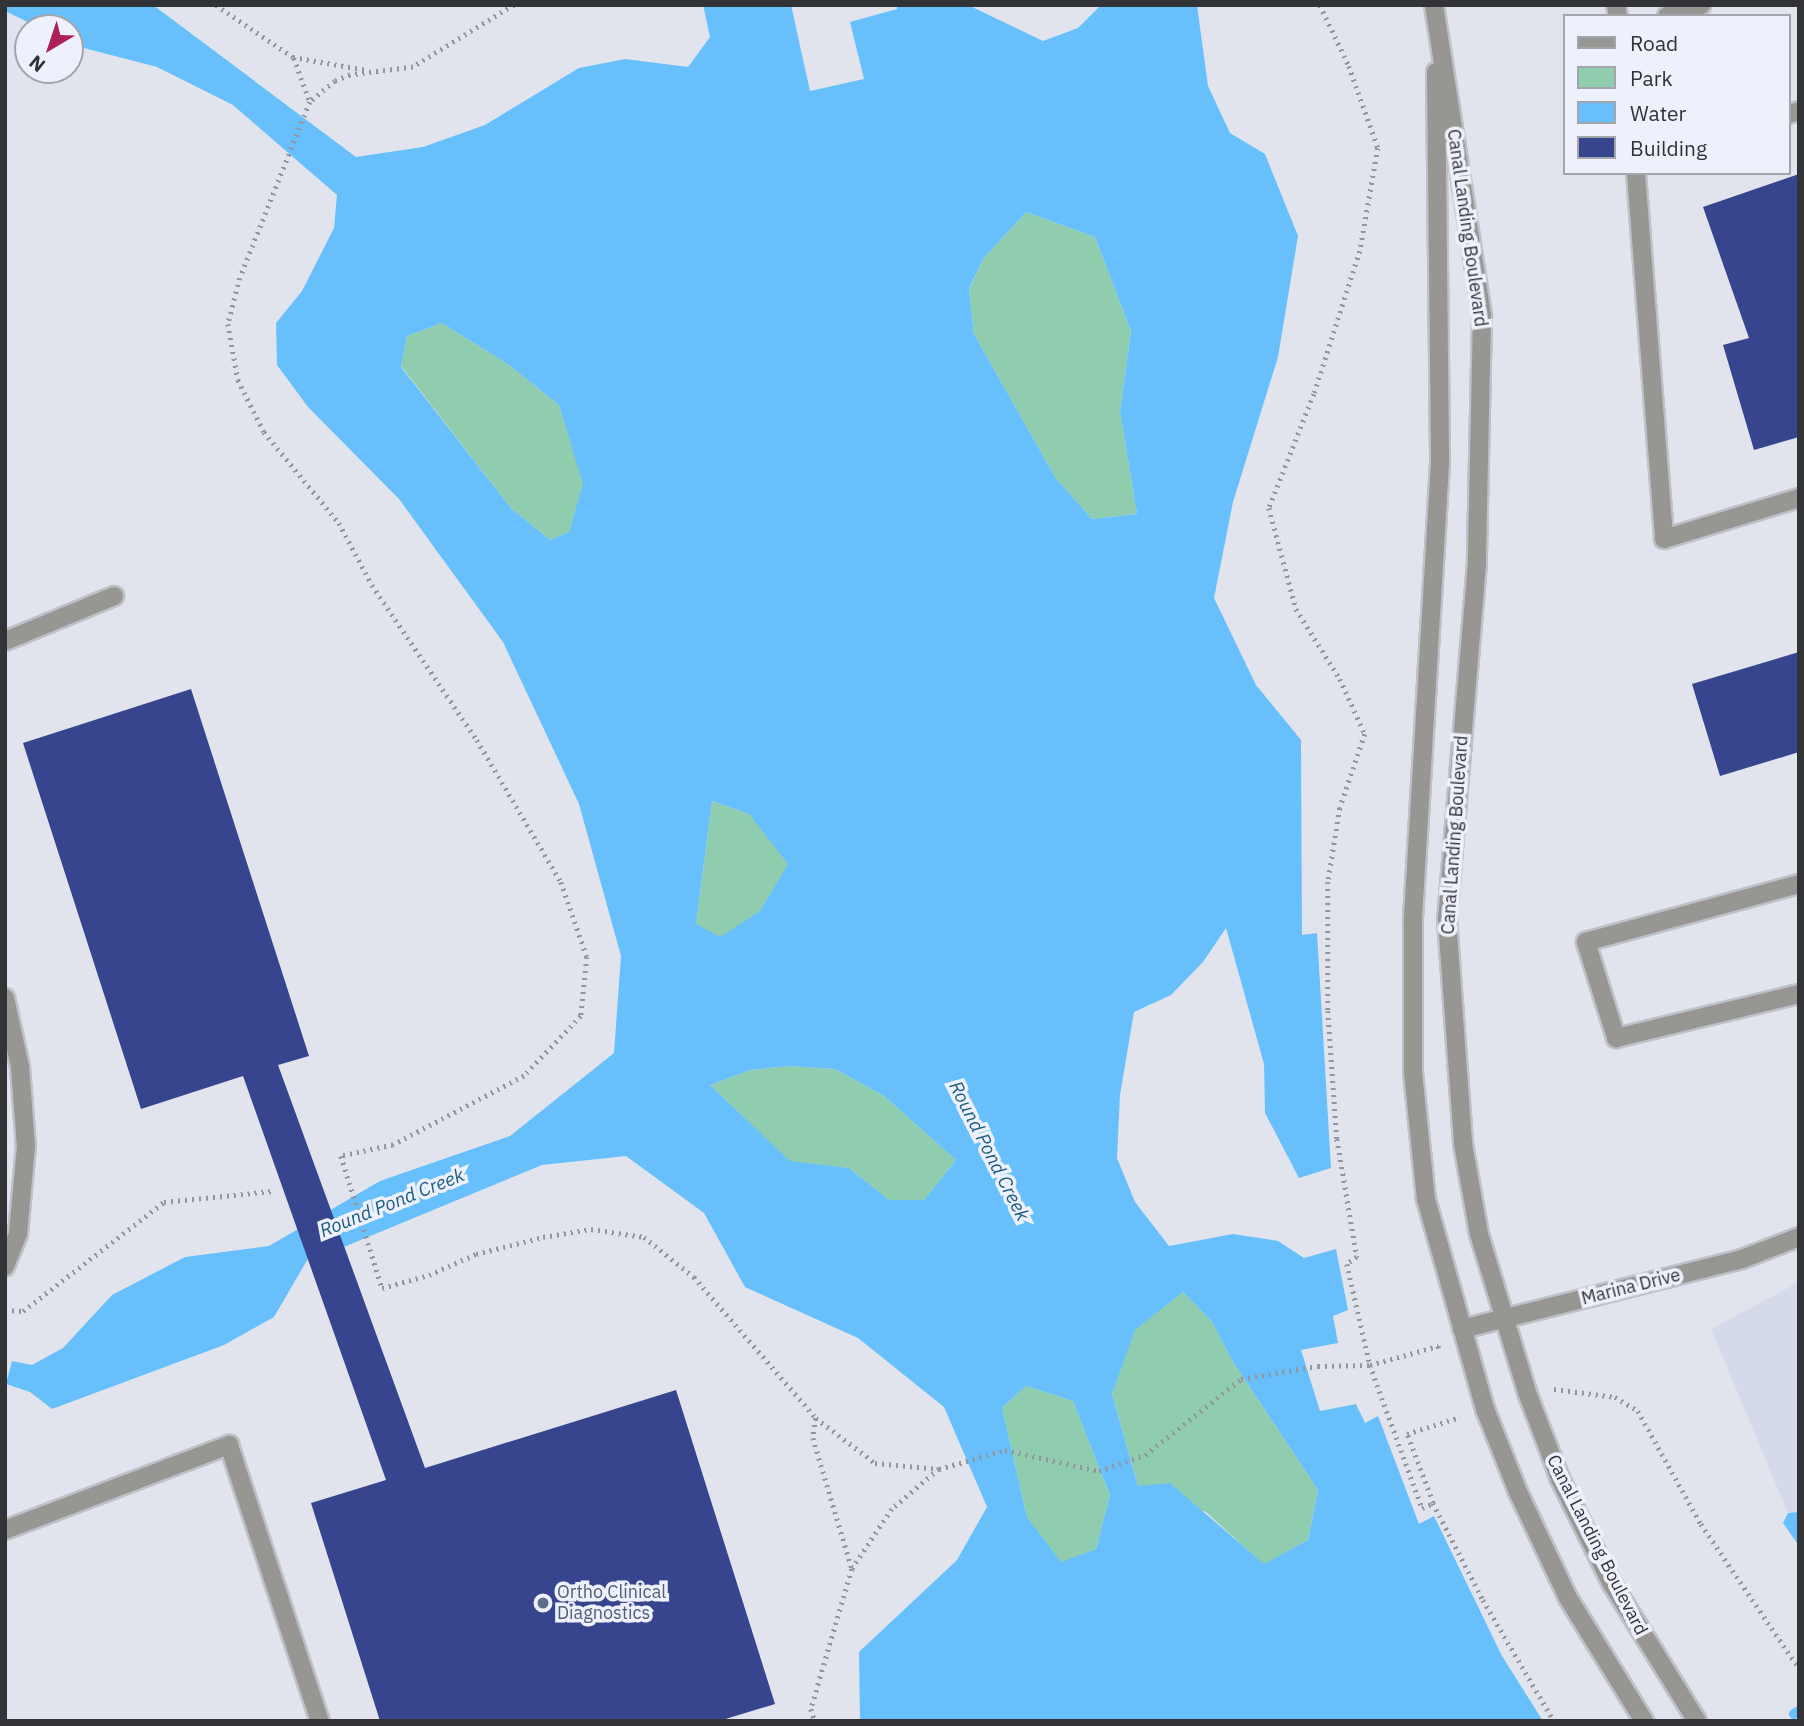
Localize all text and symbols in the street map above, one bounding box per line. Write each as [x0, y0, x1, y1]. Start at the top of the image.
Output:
north arrow [14, 14, 84, 84]
legend [1562, 14, 1790, 175]
text: Road [1630, 29, 1678, 57]
text: N [24, 50, 50, 77]
text: Park [1630, 64, 1673, 92]
text: Water [1630, 99, 1686, 127]
street label: Canal Landing Boulevard [1442, 128, 1492, 328]
text: Building [1630, 134, 1707, 162]
street label: Canal Landing Boulevard [1437, 735, 1473, 935]
water label: Round Pond Creek [944, 1077, 1034, 1225]
water label: Round Pond Creek [316, 1164, 468, 1242]
street label: Marina Drive [1579, 1264, 1683, 1310]
street label: Canal Landing Boulevard [1542, 1451, 1652, 1639]
place label: Ortho Clinical Diagnostics [557, 1582, 666, 1624]
marker: Ortho Clinical Diagnostics [535, 1595, 551, 1611]

